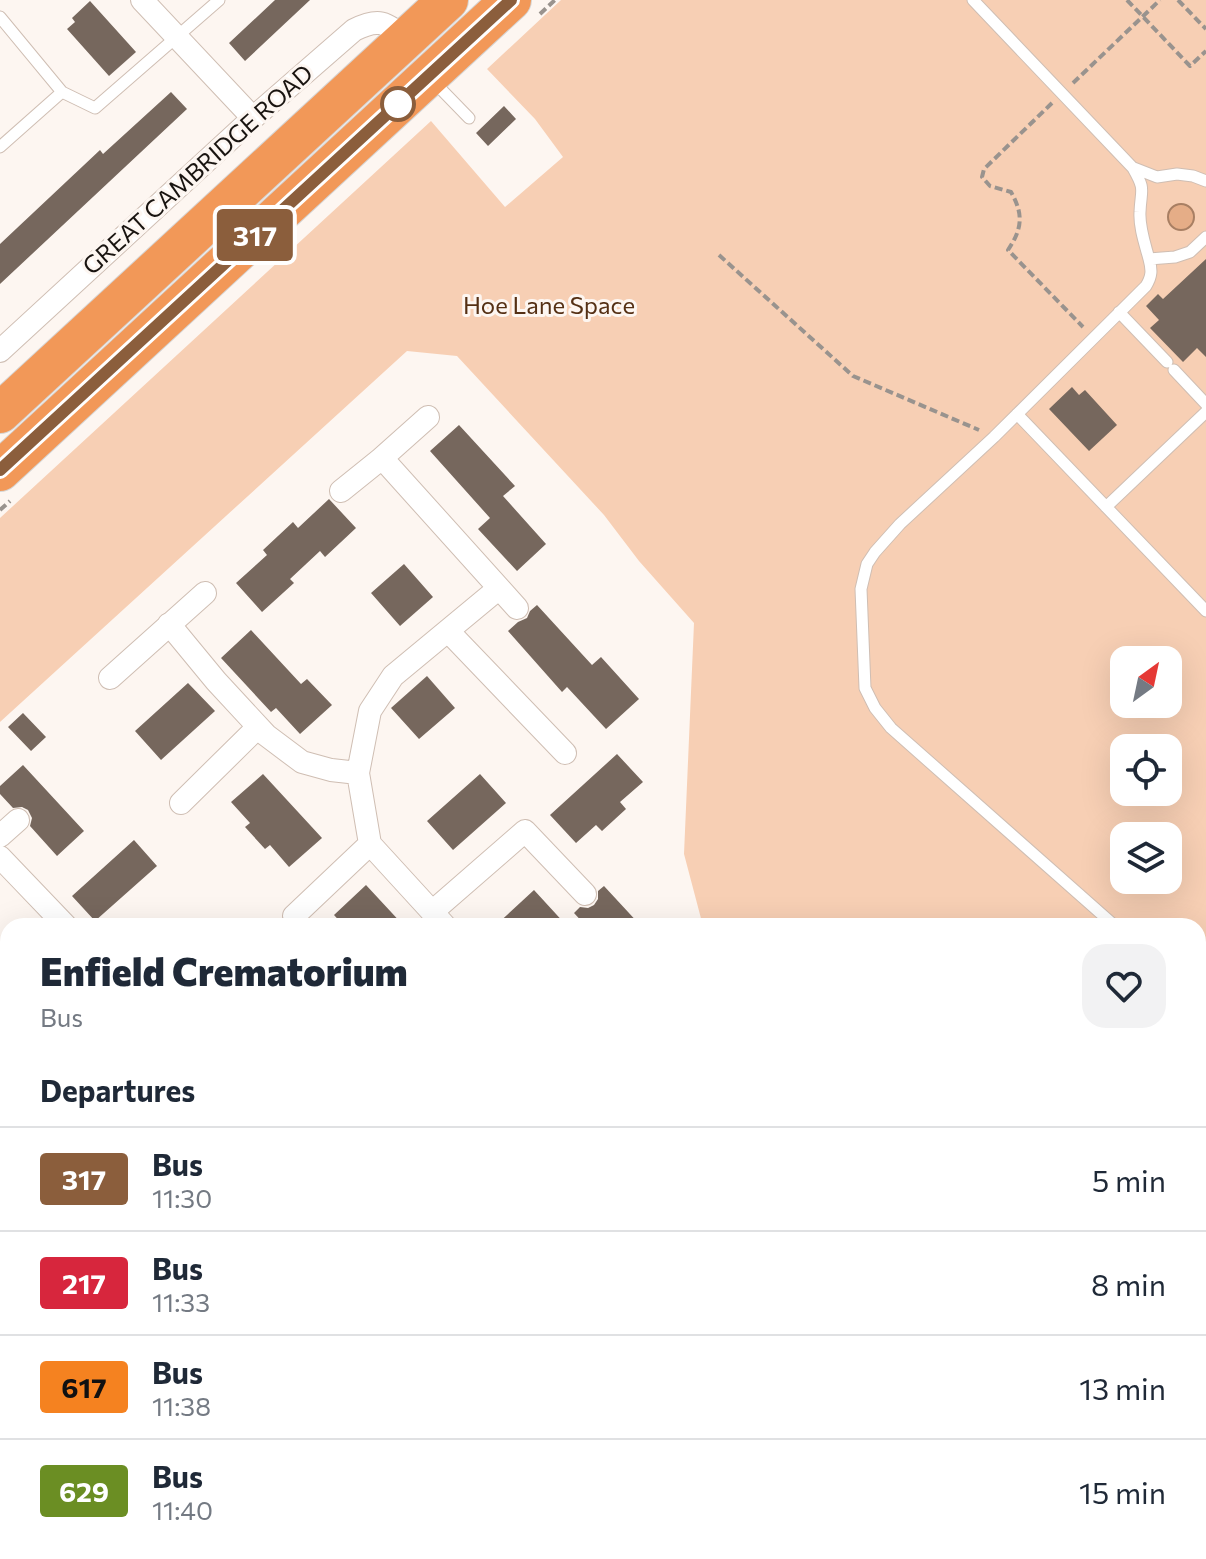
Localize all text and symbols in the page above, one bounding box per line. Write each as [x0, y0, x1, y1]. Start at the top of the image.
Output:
street label: GREAT CAMBRIDGE ROAD [76, 58, 318, 280]
unlabelled marker [381, 87, 415, 121]
line badge: 317 [209, 209, 301, 261]
text: 317 [233, 218, 277, 252]
park label: Hoe Lane Space [463, 290, 635, 319]
north arrow [1110, 646, 1182, 718]
map controls [1110, 646, 1182, 894]
button: locate [1110, 734, 1182, 806]
button: layers [1110, 822, 1182, 894]
button: heart [1082, 944, 1166, 1028]
text: Enfield Crematorium [40, 947, 408, 994]
text: Bus [40, 1001, 83, 1032]
text: Departures [40, 1071, 195, 1108]
text: Bus [152, 1145, 203, 1182]
text: 5 min [1092, 1161, 1166, 1198]
text: 317 [62, 1162, 106, 1196]
text: 11:30 [152, 1182, 212, 1213]
text: Bus [152, 1249, 203, 1286]
text: 8 min [1091, 1265, 1166, 1302]
text: 217 [62, 1266, 106, 1300]
text: 11:33 [152, 1286, 210, 1317]
text: Bus [152, 1353, 203, 1390]
text: 13 min [1079, 1369, 1166, 1406]
text: 617 [61, 1370, 107, 1404]
text: 11:38 [152, 1390, 211, 1421]
text: Bus [152, 1457, 203, 1494]
text: 15 min [1079, 1473, 1166, 1510]
text: 629 [59, 1474, 109, 1508]
text: 11:40 [152, 1494, 213, 1525]

